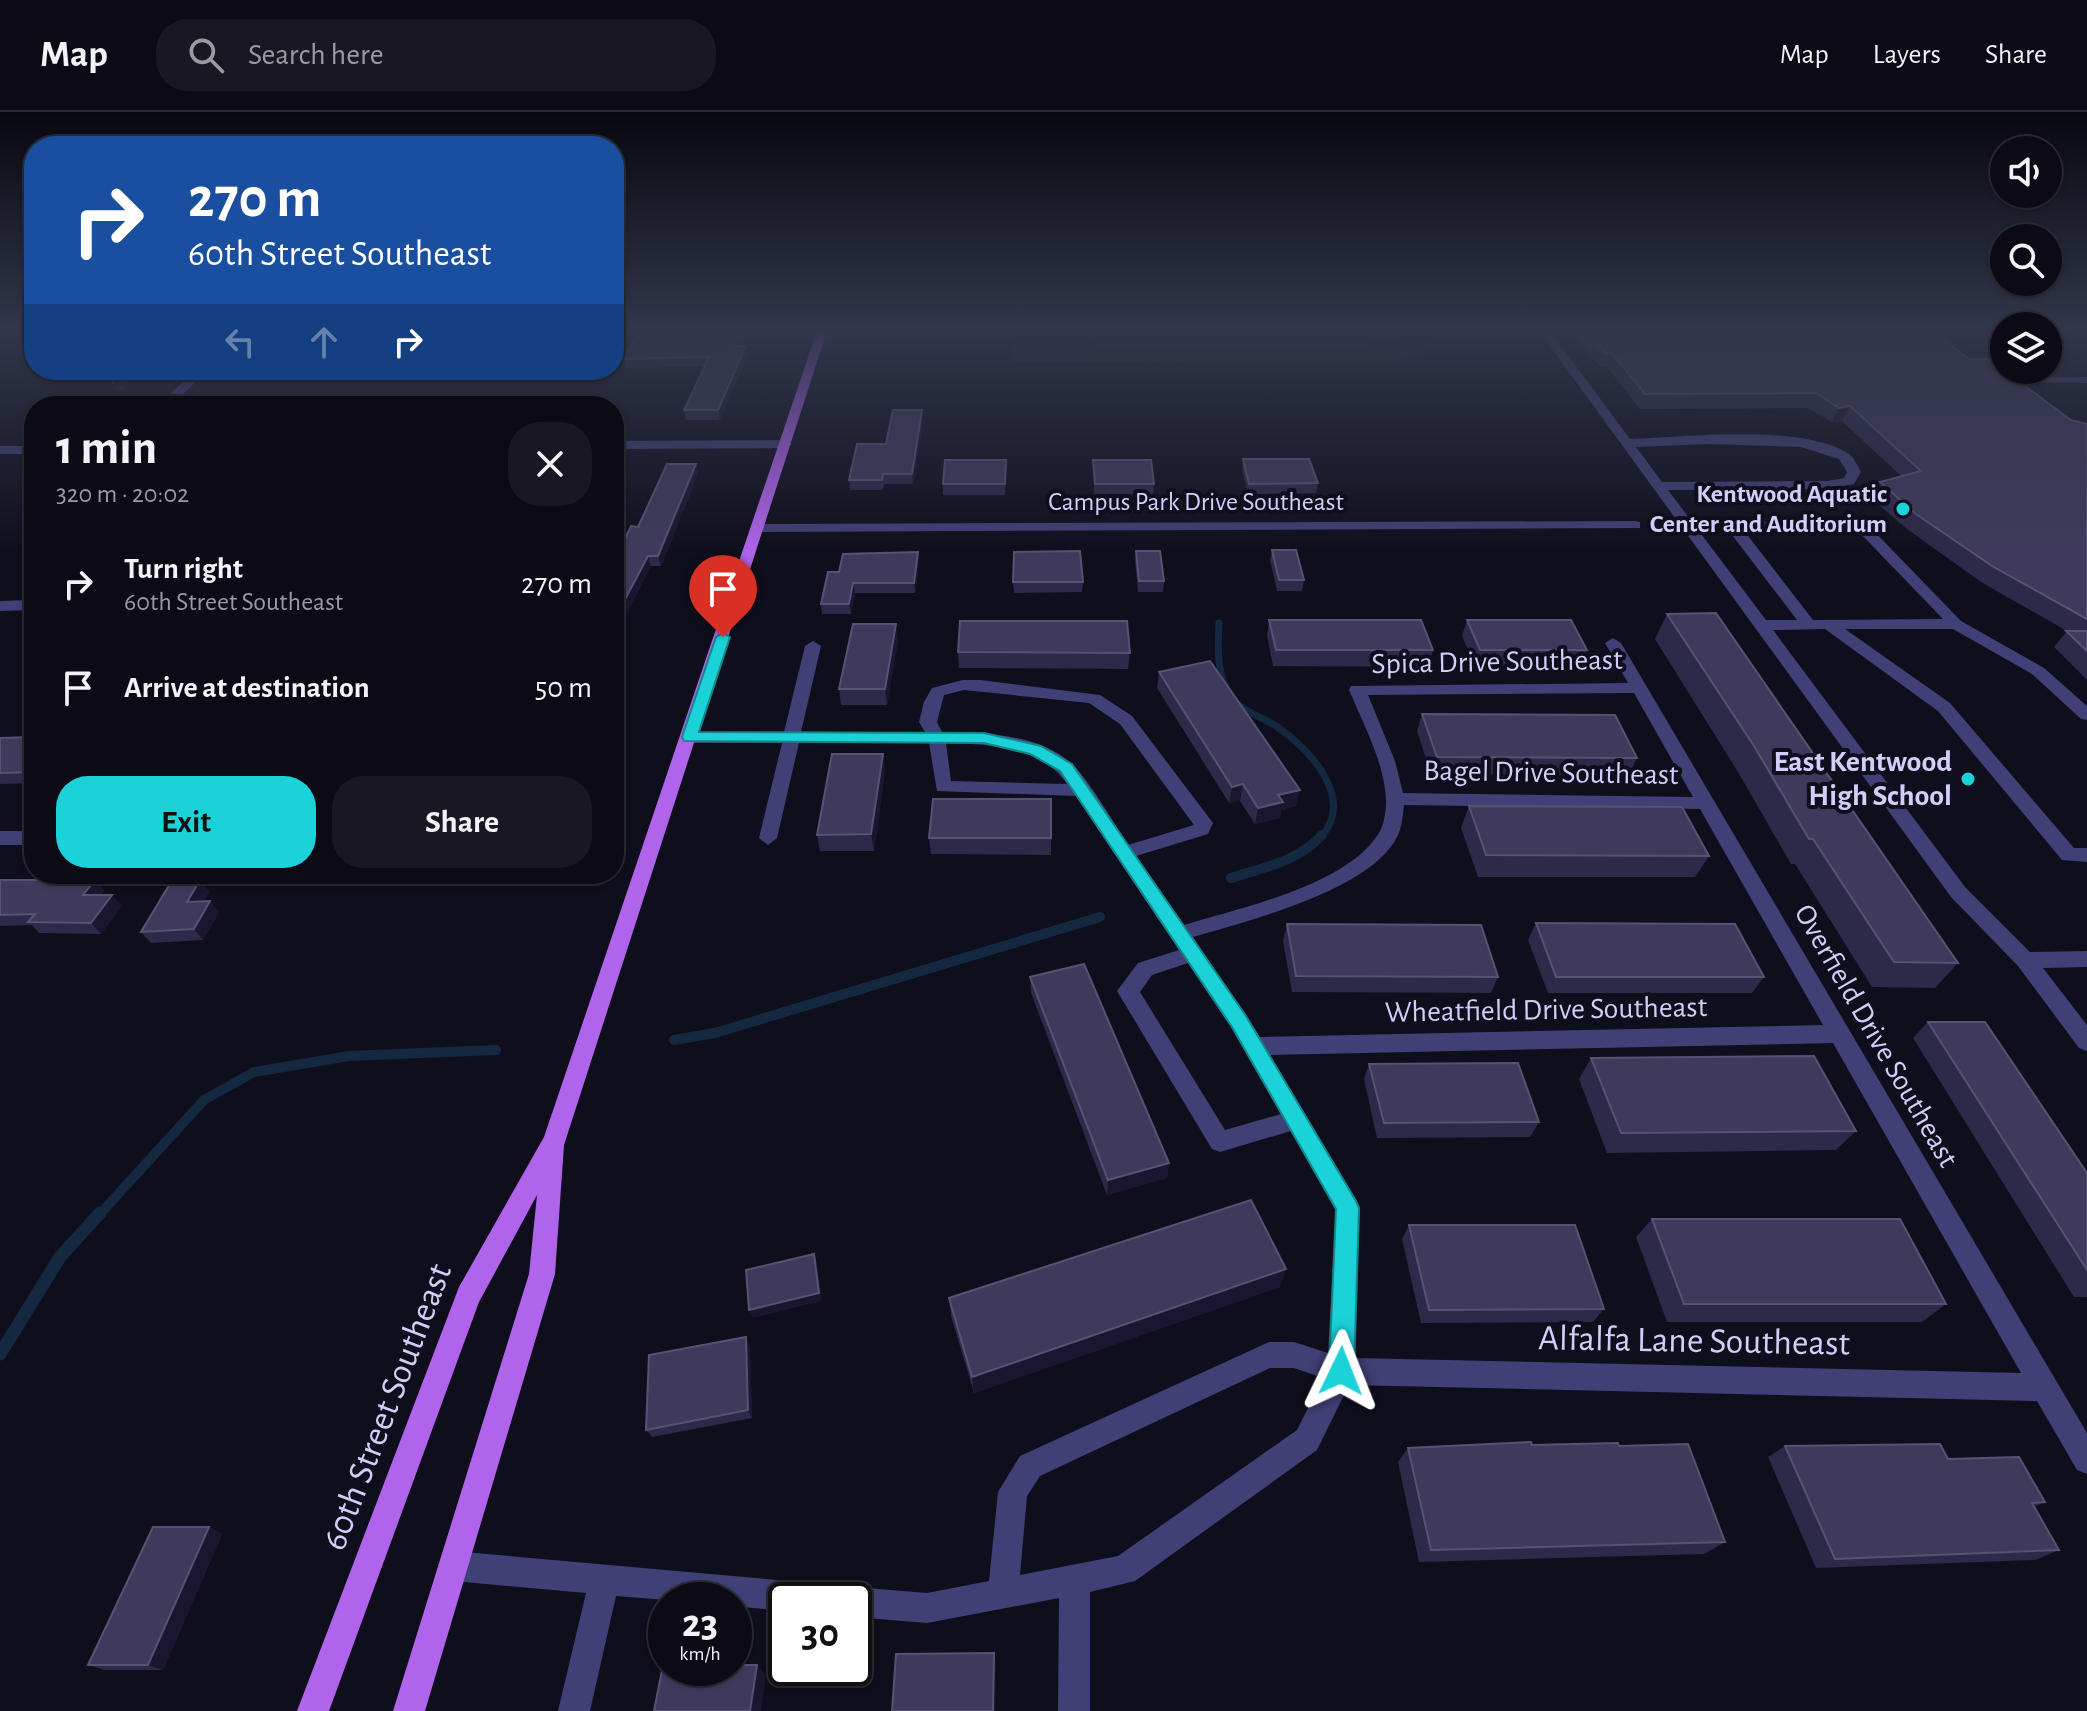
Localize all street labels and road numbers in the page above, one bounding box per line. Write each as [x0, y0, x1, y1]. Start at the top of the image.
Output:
street label: Campus Park Drive Southeast [1048, 489, 1344, 515]
street label: Spica Drive Southeast [1371, 645, 1623, 679]
street label: Bagel Drive Southeast [1423, 756, 1679, 790]
street label: Overfield Drive Southeast [1789, 900, 1964, 1173]
street label: Wheatfield Drive Southeast [1385, 992, 1708, 1028]
street label: 60th Street Southeast [316, 1258, 458, 1555]
street label: Alfalfa Lane Southeast [1538, 1320, 1851, 1362]

